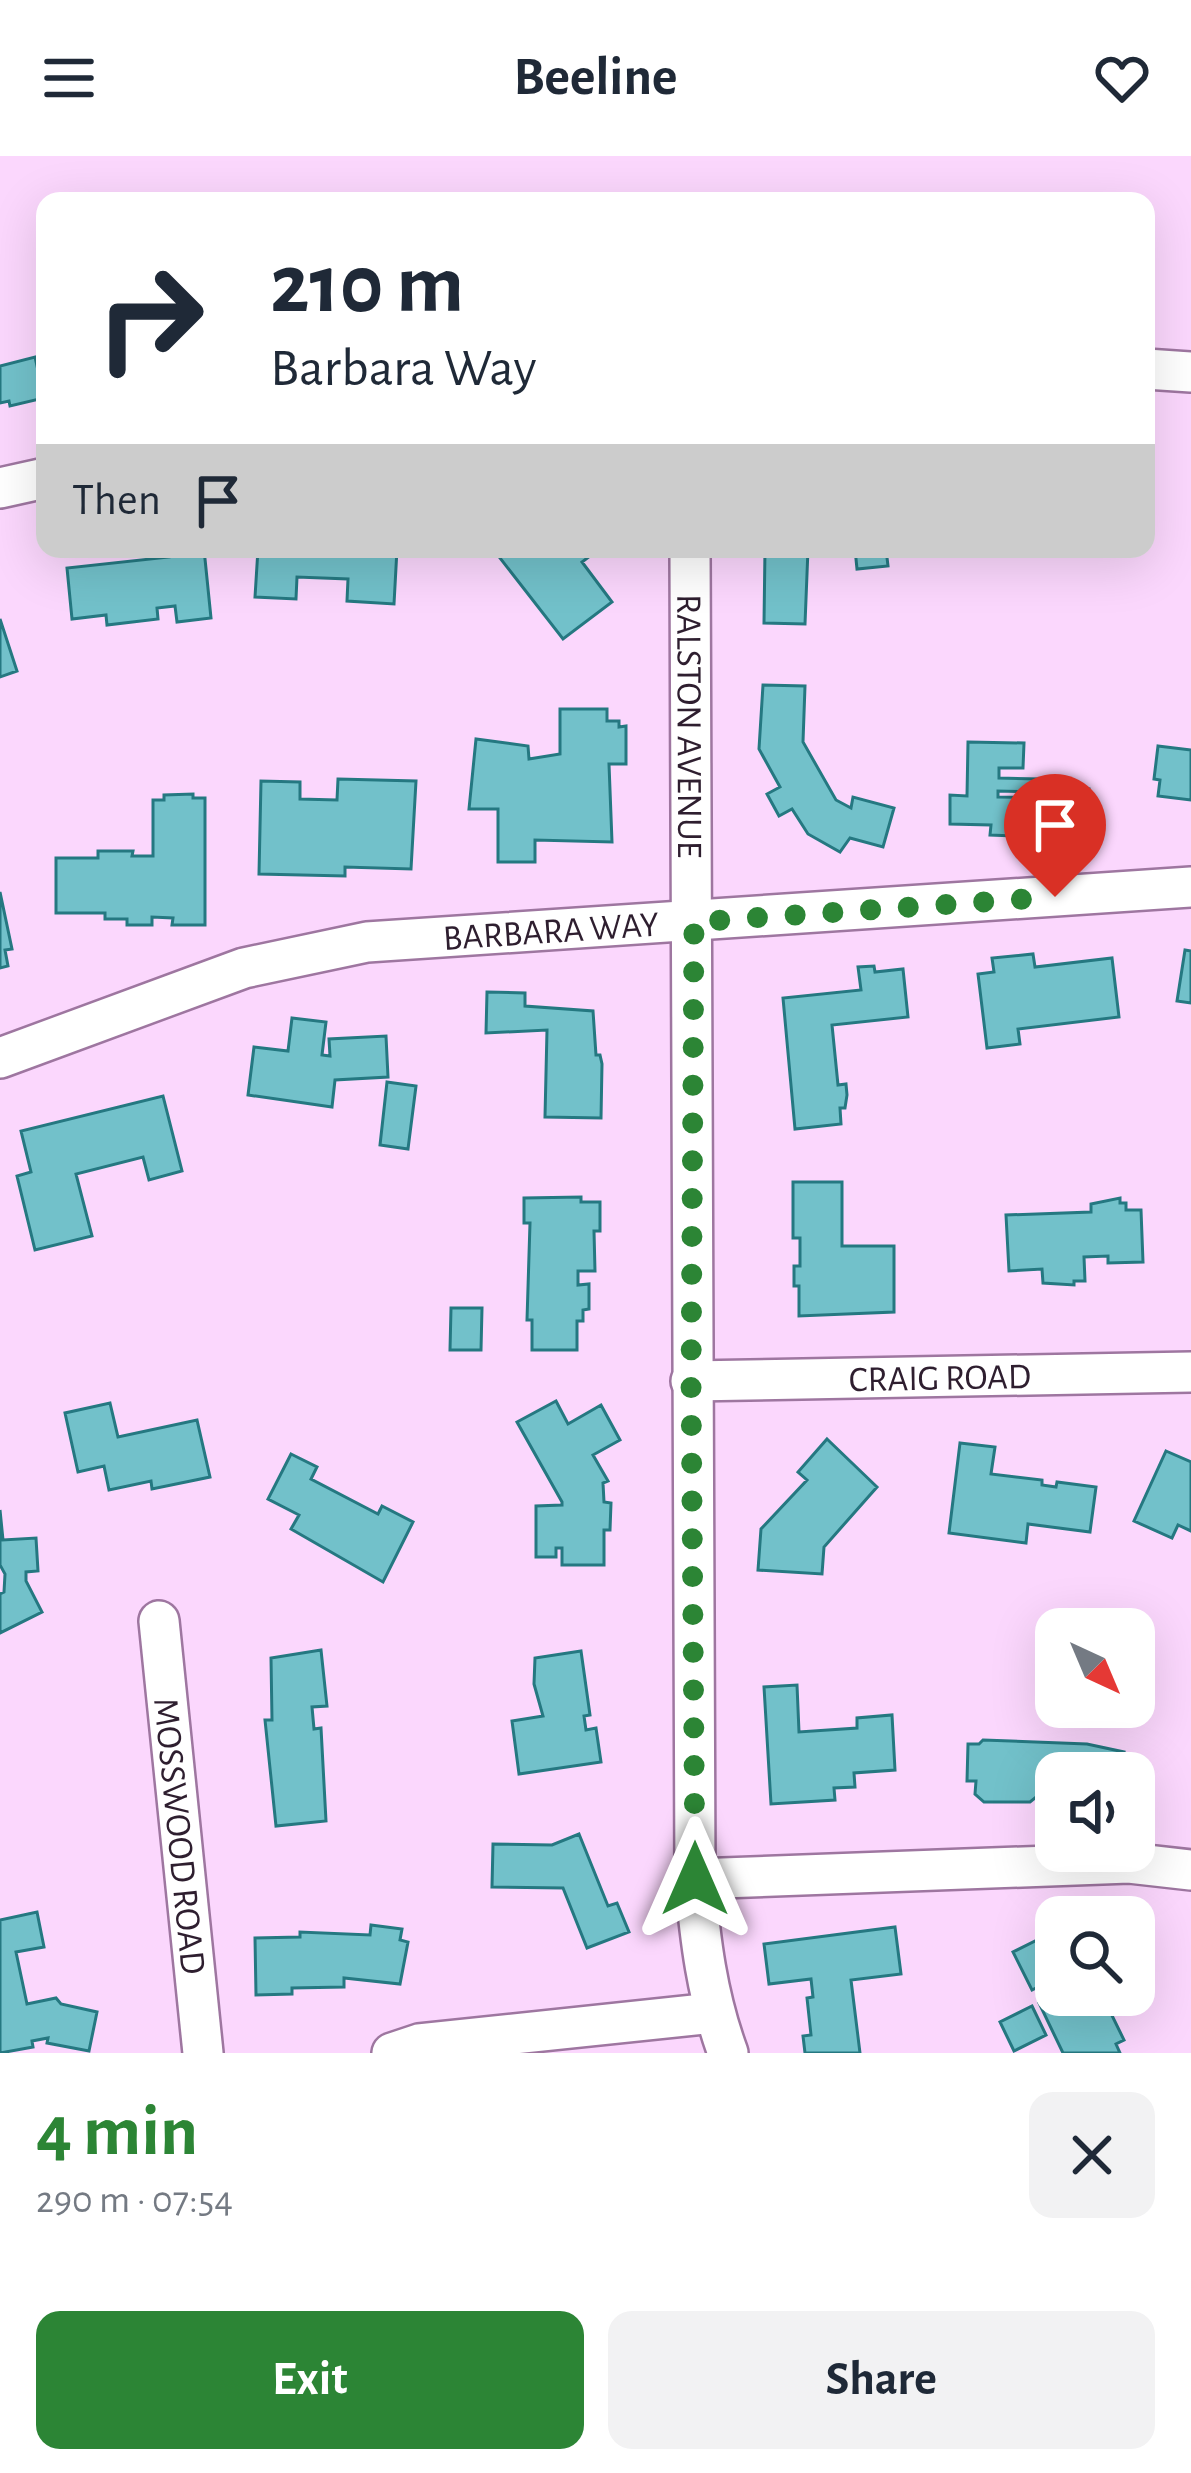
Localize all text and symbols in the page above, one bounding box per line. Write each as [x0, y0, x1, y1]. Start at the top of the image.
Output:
icon: menu [36, 45, 102, 111]
icon: heart [1089, 45, 1155, 111]
text: Beeline [513, 51, 678, 105]
icon: right [72, 240, 228, 396]
text: 210 m [270, 244, 464, 328]
text: Barbara Way [270, 342, 536, 396]
icon: arrive [185, 468, 251, 534]
text: Then [72, 478, 161, 523]
street label: RALSTON AVENUE [670, 594, 707, 858]
pin [1004, 774, 1106, 897]
icon: arrive [1022, 792, 1088, 858]
street label: BARBARA WAY [442, 907, 660, 957]
street label: CRAIG ROAD [849, 1359, 1031, 1398]
north arrow [1035, 1608, 1155, 1728]
map controls [1035, 1608, 1155, 2016]
street label: MOSSWOOD ROAD [147, 1696, 211, 1976]
button: sound [1035, 1752, 1155, 1872]
position arrow [632, 1816, 758, 1942]
button: search [1035, 1896, 1155, 2016]
button: close [1029, 2092, 1155, 2218]
text: 4 min [36, 2096, 198, 2168]
text: 290 m · 07:54 [36, 2181, 233, 2220]
button: Exit [36, 2311, 584, 2449]
button: Share [608, 2311, 1155, 2449]

